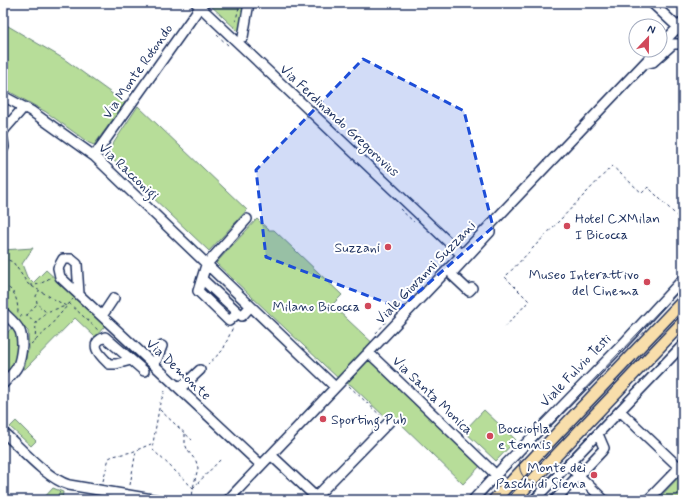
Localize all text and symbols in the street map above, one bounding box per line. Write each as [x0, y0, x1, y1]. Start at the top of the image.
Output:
north arrow [628, 18, 668, 58]
street label: Via Monte Rotondo [98, 21, 177, 123]
text: N [645, 22, 657, 38]
street label: Via Ferdinando Gregorovius [275, 61, 403, 182]
street label: Via Racconigi [93, 139, 162, 206]
place label: Hotel CXMilan I Bicocca [575, 210, 660, 244]
street label: Viale Giovanni Suzzani [372, 217, 480, 328]
marker: Hotel CXMilan I Bicocca [562, 221, 572, 231]
place label: Suzzani [334, 239, 380, 257]
marker: Suzzani [383, 242, 393, 252]
place label: Museo Interattivo del Cinema [529, 266, 639, 300]
marker: Museo Interattivo del Cinema [642, 277, 652, 287]
place label: Milano Bicocca [273, 298, 360, 316]
marker: Milano Bicocca [363, 301, 373, 311]
street label: Viale Fulvio Testi [536, 330, 615, 411]
street label: Via Demonte [142, 335, 215, 405]
street label: Via Santa Monica [388, 353, 477, 439]
place label: Sporting Pub [331, 411, 407, 431]
marker: Sporting Pub [318, 414, 328, 424]
place label: Bocciofila e tennis [498, 420, 551, 454]
marker: Bocciofila e tennis [485, 431, 495, 441]
place label: Monte dei Paschi di Siena [496, 459, 586, 493]
marker: Monte dei Paschi di Siena [589, 470, 599, 480]

